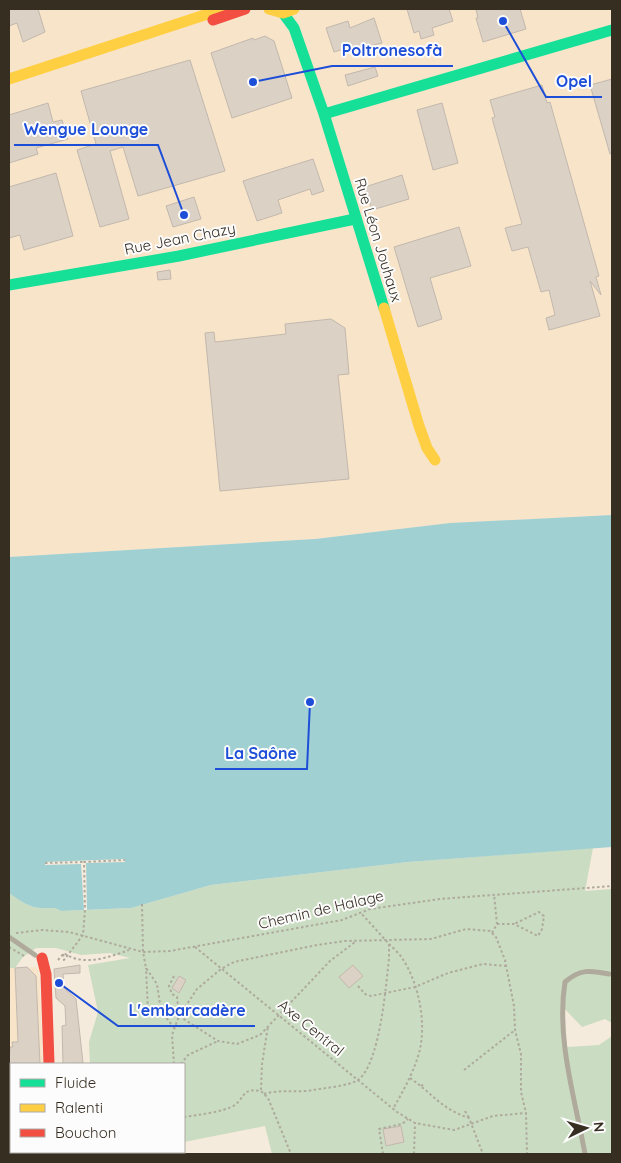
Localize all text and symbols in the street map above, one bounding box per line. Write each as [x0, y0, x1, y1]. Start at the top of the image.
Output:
callout: Poltronesofà [332, 35, 453, 66]
text: Poltronesofà [342, 40, 442, 60]
callout: Opel [546, 66, 602, 97]
text: Opel [556, 71, 592, 91]
callout: Wengue Lounge [14, 114, 158, 145]
text: Wengue Lounge [24, 119, 148, 139]
street label: Rue Léon Jouhaux [351, 176, 406, 304]
street label: Rue Jean Chazy [123, 218, 237, 259]
callout: La Saône [215, 738, 307, 769]
text: La Saône [225, 743, 297, 763]
street label: Chemin de Halage [256, 886, 385, 933]
callout: L'embarcadère [118, 995, 255, 1026]
street label: Axe Central [274, 995, 348, 1060]
text: L'embarcadère [128, 1000, 246, 1020]
legend [10, 1063, 185, 1153]
text: Fluide [55, 1073, 96, 1092]
text: Ralenti [55, 1098, 103, 1117]
north arrow [561, 1103, 611, 1153]
text: N [590, 1121, 608, 1133]
text: Bouchon [55, 1123, 116, 1142]

